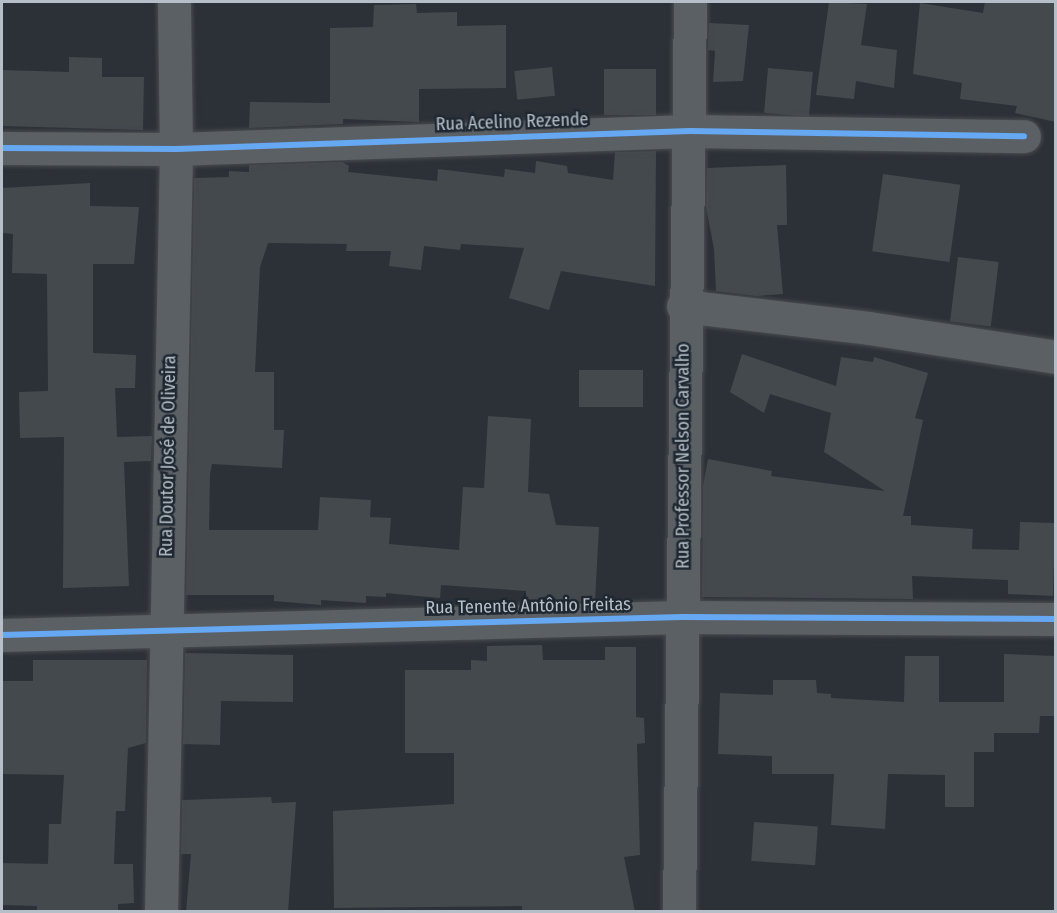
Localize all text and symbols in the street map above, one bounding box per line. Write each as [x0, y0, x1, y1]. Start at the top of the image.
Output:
street label: Rua Acelino Rezende [435, 109, 589, 135]
street label: Rua Professor Nelson Carvalho [672, 343, 694, 569]
street label: Rua Doutor José de Oliveira [155, 355, 181, 557]
street label: Rua Tenente Antônio Freitas [425, 593, 631, 619]

